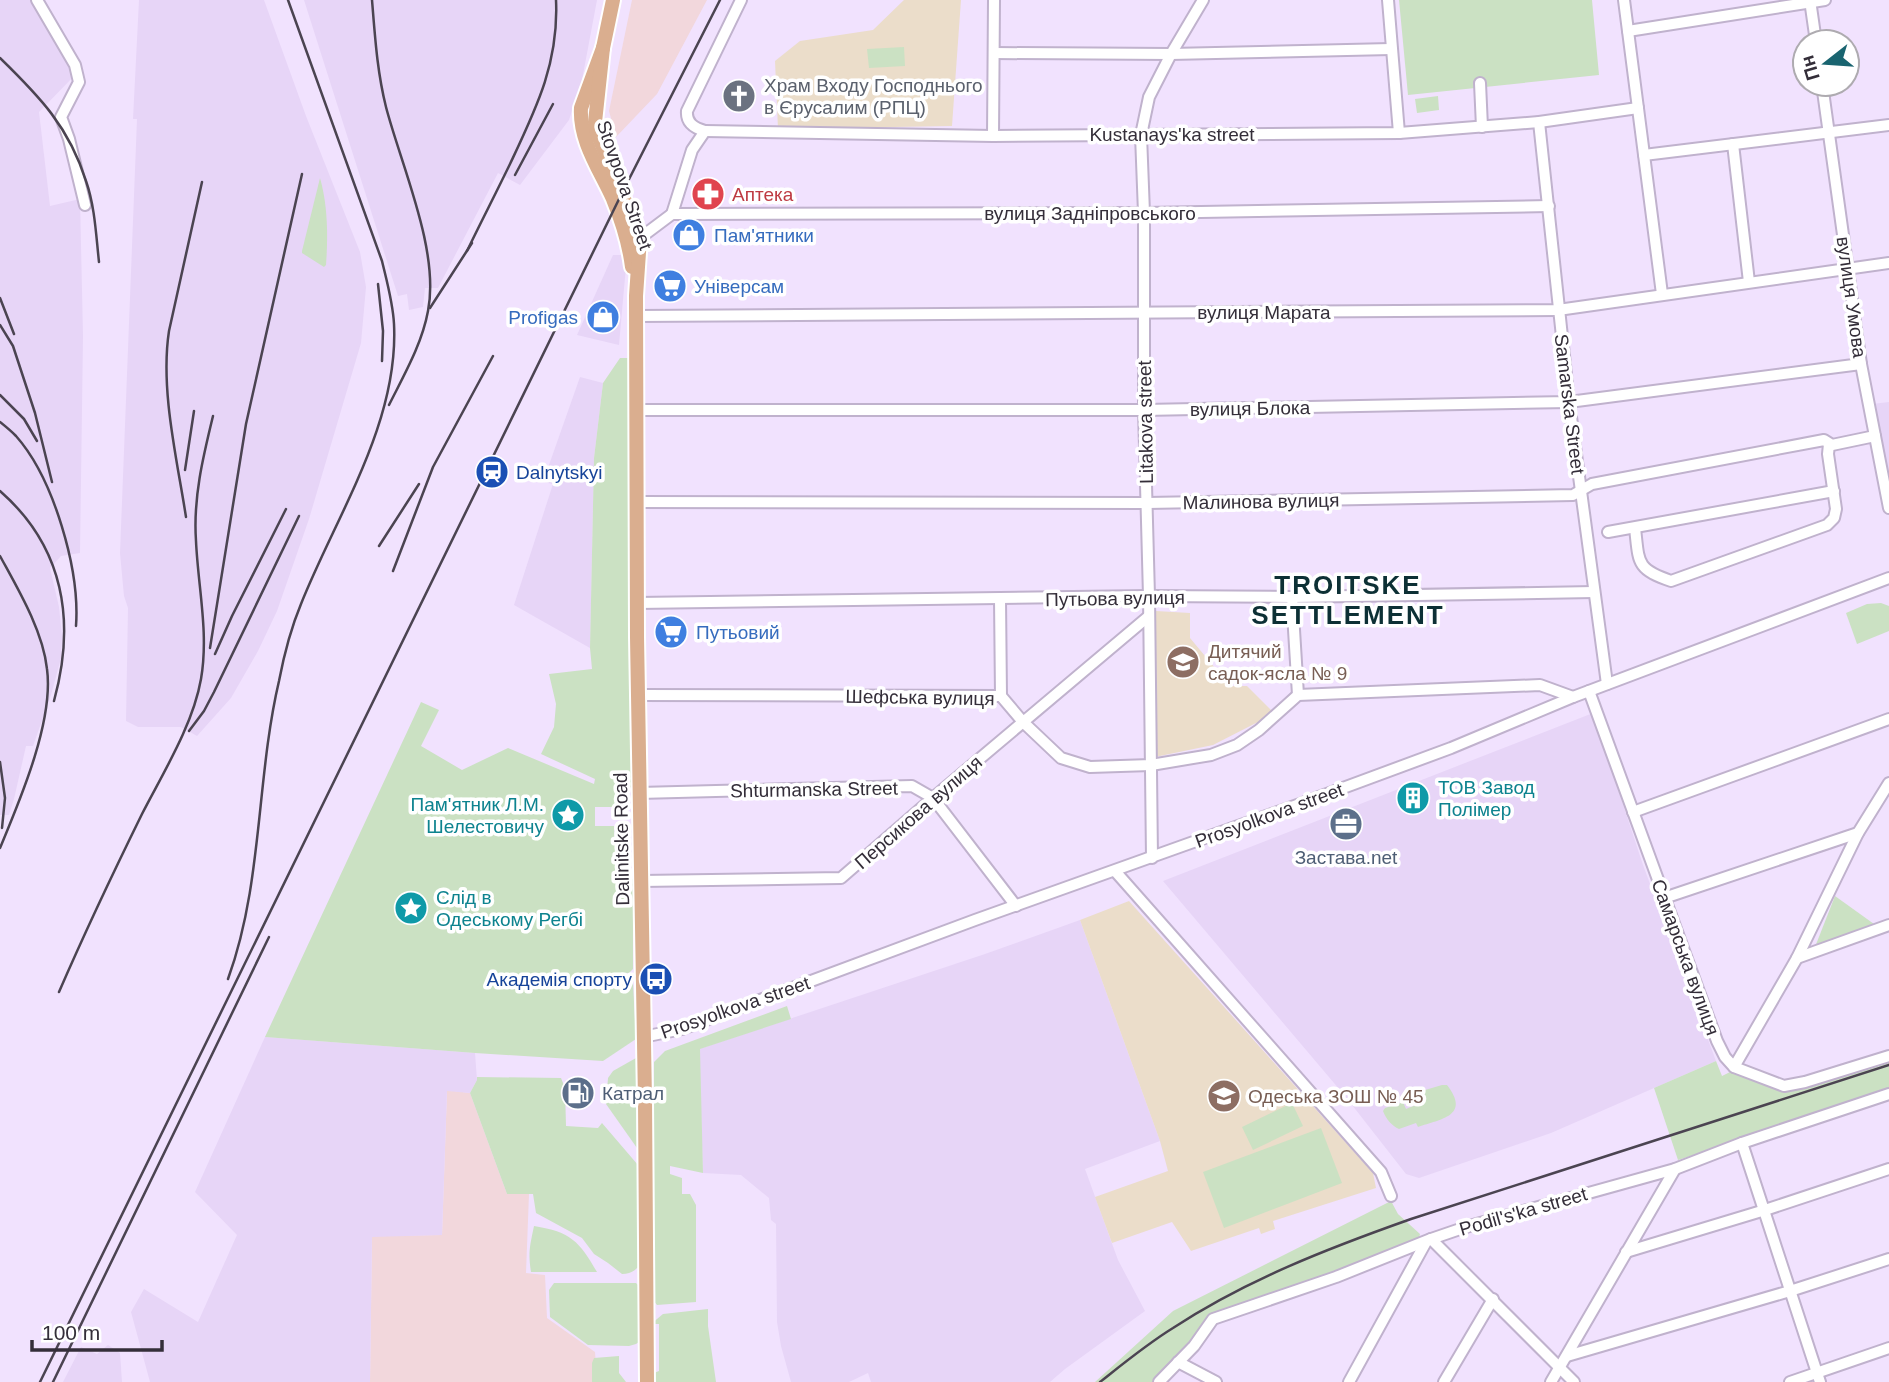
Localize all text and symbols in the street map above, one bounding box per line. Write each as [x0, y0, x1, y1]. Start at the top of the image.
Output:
north arrow [1791, 28, 1861, 98]
text: Пн [1797, 53, 1824, 83]
place label: Храм Входу Господнього в Єрусалим (РПЦ) [764, 75, 983, 118]
church icon: Храм Входу Господнього в Єрусалим (РПЦ) [720, 77, 758, 115]
street label: Stovpova Street [593, 118, 657, 253]
street label: Kustanays'ka street [1089, 124, 1255, 145]
pharmacy icon: Аптека [689, 175, 727, 213]
place label: Аптека [732, 184, 794, 205]
street label: вулиця Задніпровського [984, 203, 1196, 224]
shop icon: Пам'ятники [670, 216, 708, 254]
place label: Пам'ятники [714, 225, 814, 246]
street label: вулиця Умова [1833, 235, 1870, 359]
supermarket icon: Універсам [651, 267, 689, 305]
place label: Універсам [694, 276, 784, 297]
shop icon: Profigas [584, 298, 622, 336]
street label: вулиця Марата [1197, 302, 1331, 323]
place label: Profigas [508, 307, 578, 328]
street label: Samarska Street [1550, 333, 1589, 476]
street label: Litakova street [1134, 359, 1157, 484]
street label: вулиця Блока [1190, 397, 1311, 420]
station icon: Dalnytskyi [473, 453, 511, 491]
place label: Dalnytskyi [516, 462, 603, 483]
street label: Малинова вулиця [1182, 490, 1340, 513]
district label: TROITSKE SETTLEMENT [1251, 570, 1445, 630]
street label: Путьова вулиця [1045, 587, 1185, 610]
supermarket icon: Путьовий [652, 613, 690, 651]
place label: Путьовий [696, 622, 780, 643]
place label: Дитячий садок-ясла № 9 [1208, 641, 1347, 684]
school or university icon: Дитячий садок-ясла № 9 [1164, 643, 1202, 681]
street label: Шефська вулиця [845, 686, 995, 709]
street label: Персикова вулиця [851, 752, 986, 873]
street label: Dalinitske Road [610, 772, 633, 906]
place label: ТОВ Завод Полімер [1438, 777, 1535, 820]
street label: Shturmanska Street [730, 778, 899, 801]
street label: Prosyolkova street [1192, 779, 1347, 852]
building icon: ТОВ Завод Полімер [1394, 779, 1432, 817]
place label: Пам'ятник Л.М. Шелестовичу [411, 794, 544, 837]
place icon: Пам'ятник Л.М. Шелестовичу [549, 796, 587, 834]
office icon: Застава.net [1327, 805, 1365, 843]
place label: Застава.net [1295, 847, 1398, 868]
street label: Самарська вулиця [1648, 876, 1723, 1038]
place label: Слід в Одеському Регбі [436, 887, 583, 930]
place icon: Слід в Одеському Регбі [392, 889, 430, 927]
bus stop icon: Академія спорту [637, 960, 675, 998]
place label: Академія спорту [487, 969, 632, 990]
street label: Prosyolkova street [658, 972, 813, 1043]
fuel station icon: Катрал [559, 1074, 597, 1112]
school or university icon: Одеська ЗОШ № 45 [1205, 1077, 1243, 1115]
place label: Катрал [602, 1083, 664, 1104]
place label: Одеська ЗОШ № 45 [1248, 1086, 1424, 1107]
street label: Podil's'ka street [1457, 1183, 1590, 1240]
scale bar [32, 1308, 161, 1352]
text: 100 m [42, 1321, 100, 1344]

